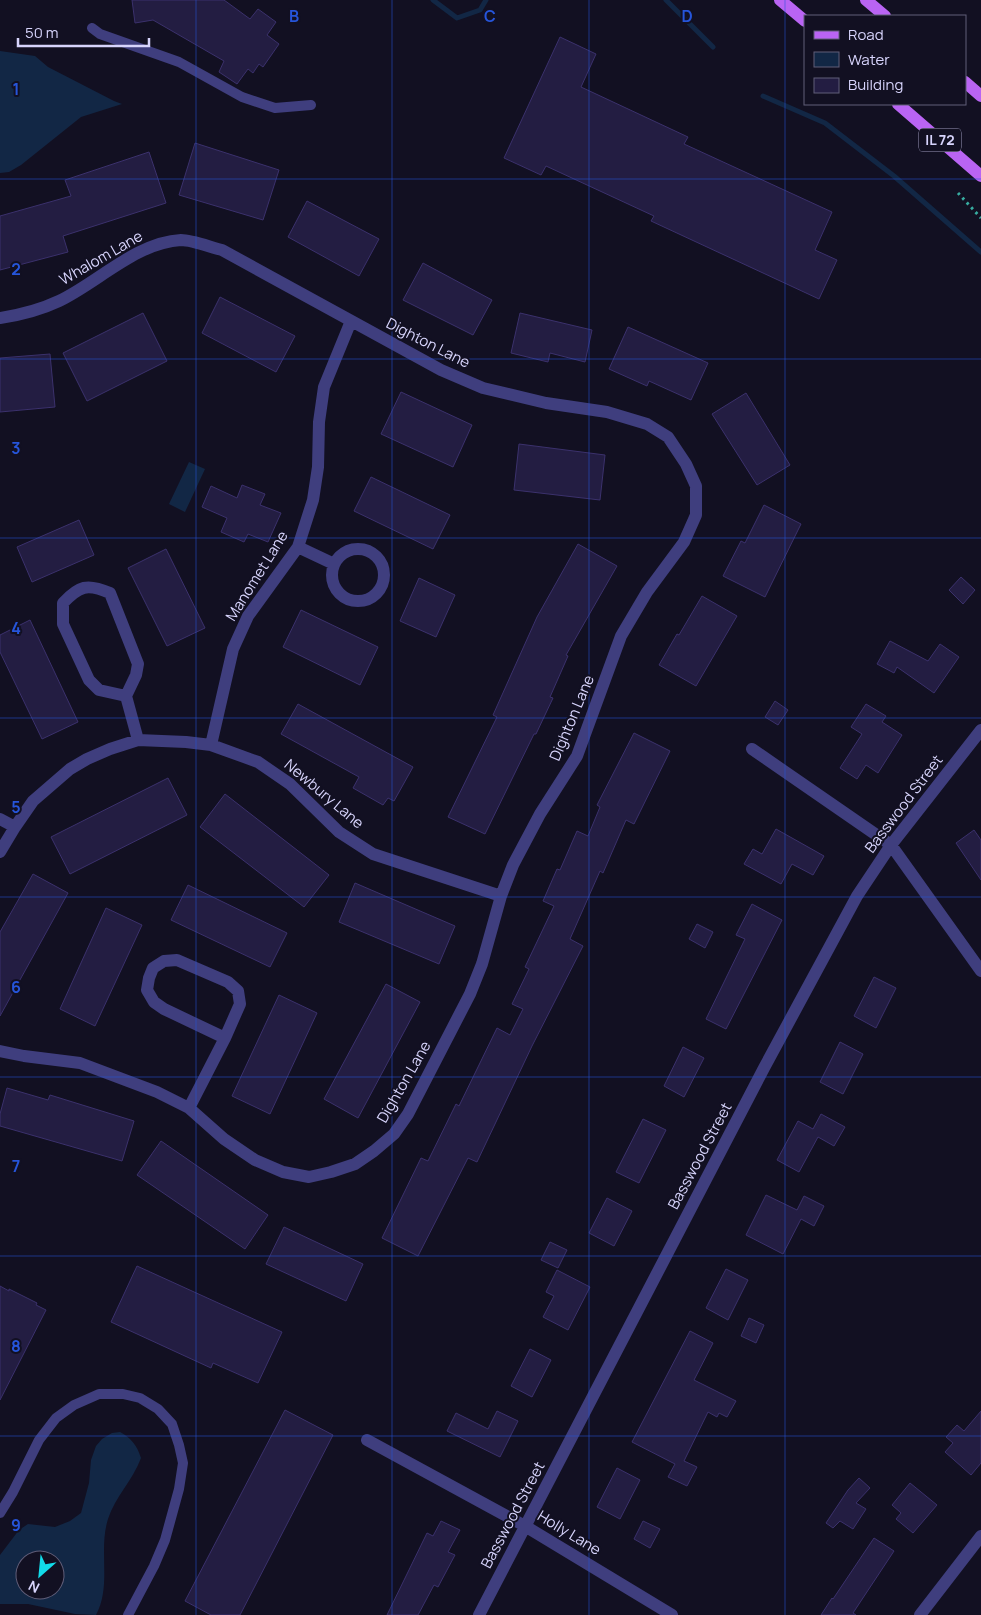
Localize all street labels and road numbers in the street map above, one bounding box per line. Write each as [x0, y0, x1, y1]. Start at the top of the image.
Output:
road number: IL 72 [919, 128, 961, 152]
street label: Whalom Lane [55, 225, 146, 290]
street label: Dighton Lane [383, 312, 474, 373]
street label: Manomet Lane [220, 526, 293, 625]
street label: Dighton Lane [544, 671, 599, 764]
street label: Basswood Street [860, 750, 947, 857]
street label: Newbury Lane [280, 754, 369, 833]
street label: Dighton Lane [372, 1037, 436, 1127]
street label: Basswood Street [663, 1099, 737, 1213]
street label: Basswood Street [476, 1458, 550, 1572]
street label: Holly Lane [534, 1505, 605, 1560]

